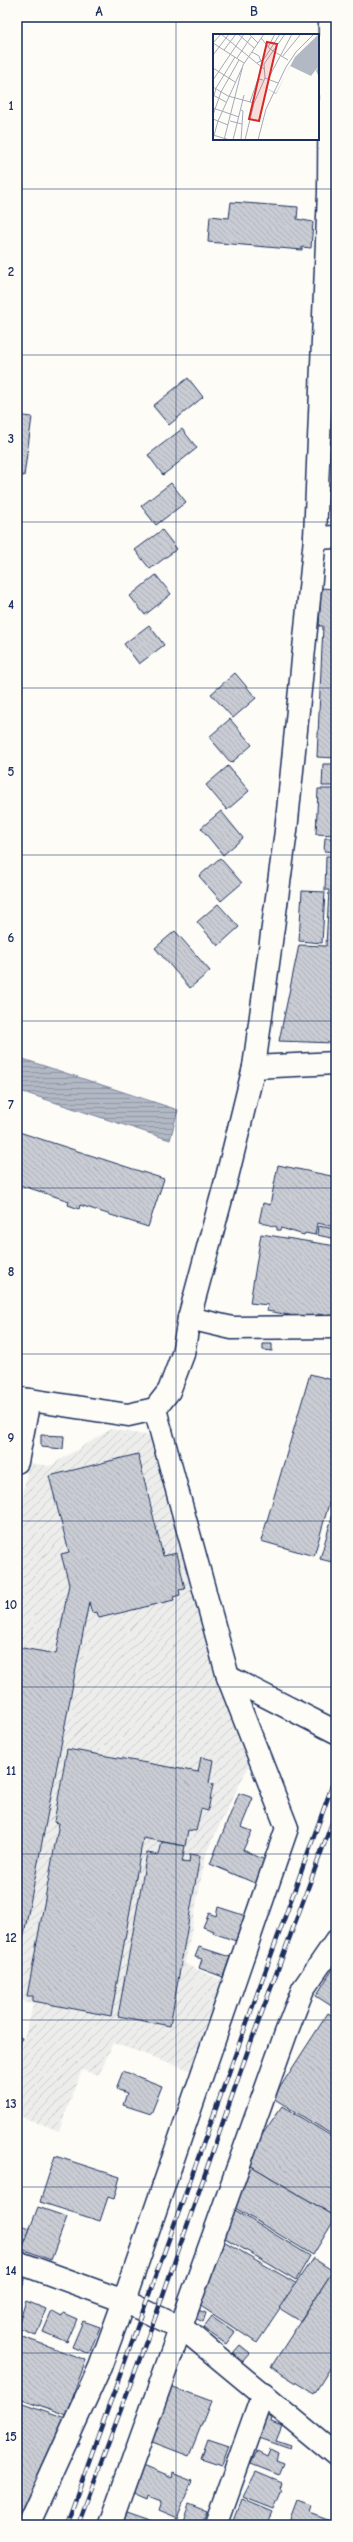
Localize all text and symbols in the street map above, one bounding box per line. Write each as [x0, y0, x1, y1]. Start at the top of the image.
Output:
text: A [95, 4, 103, 19]
text: B [250, 4, 258, 19]
inset map [213, 34, 319, 140]
text: 1 [8, 98, 14, 113]
text: 2 [8, 264, 14, 279]
text: 3 [8, 431, 14, 446]
text: 4 [8, 597, 14, 612]
text: 5 [8, 764, 15, 779]
text: 6 [8, 930, 15, 945]
text: 7 [8, 1097, 14, 1112]
text: 8 [8, 1264, 14, 1279]
text: 9 [8, 1430, 15, 1445]
text: 10 [5, 1597, 17, 1612]
text: 11 [6, 1763, 16, 1778]
text: 12 [5, 1930, 17, 1945]
text: 13 [5, 2096, 17, 2111]
text: 14 [5, 2263, 17, 2278]
text: 15 [5, 2429, 17, 2444]

